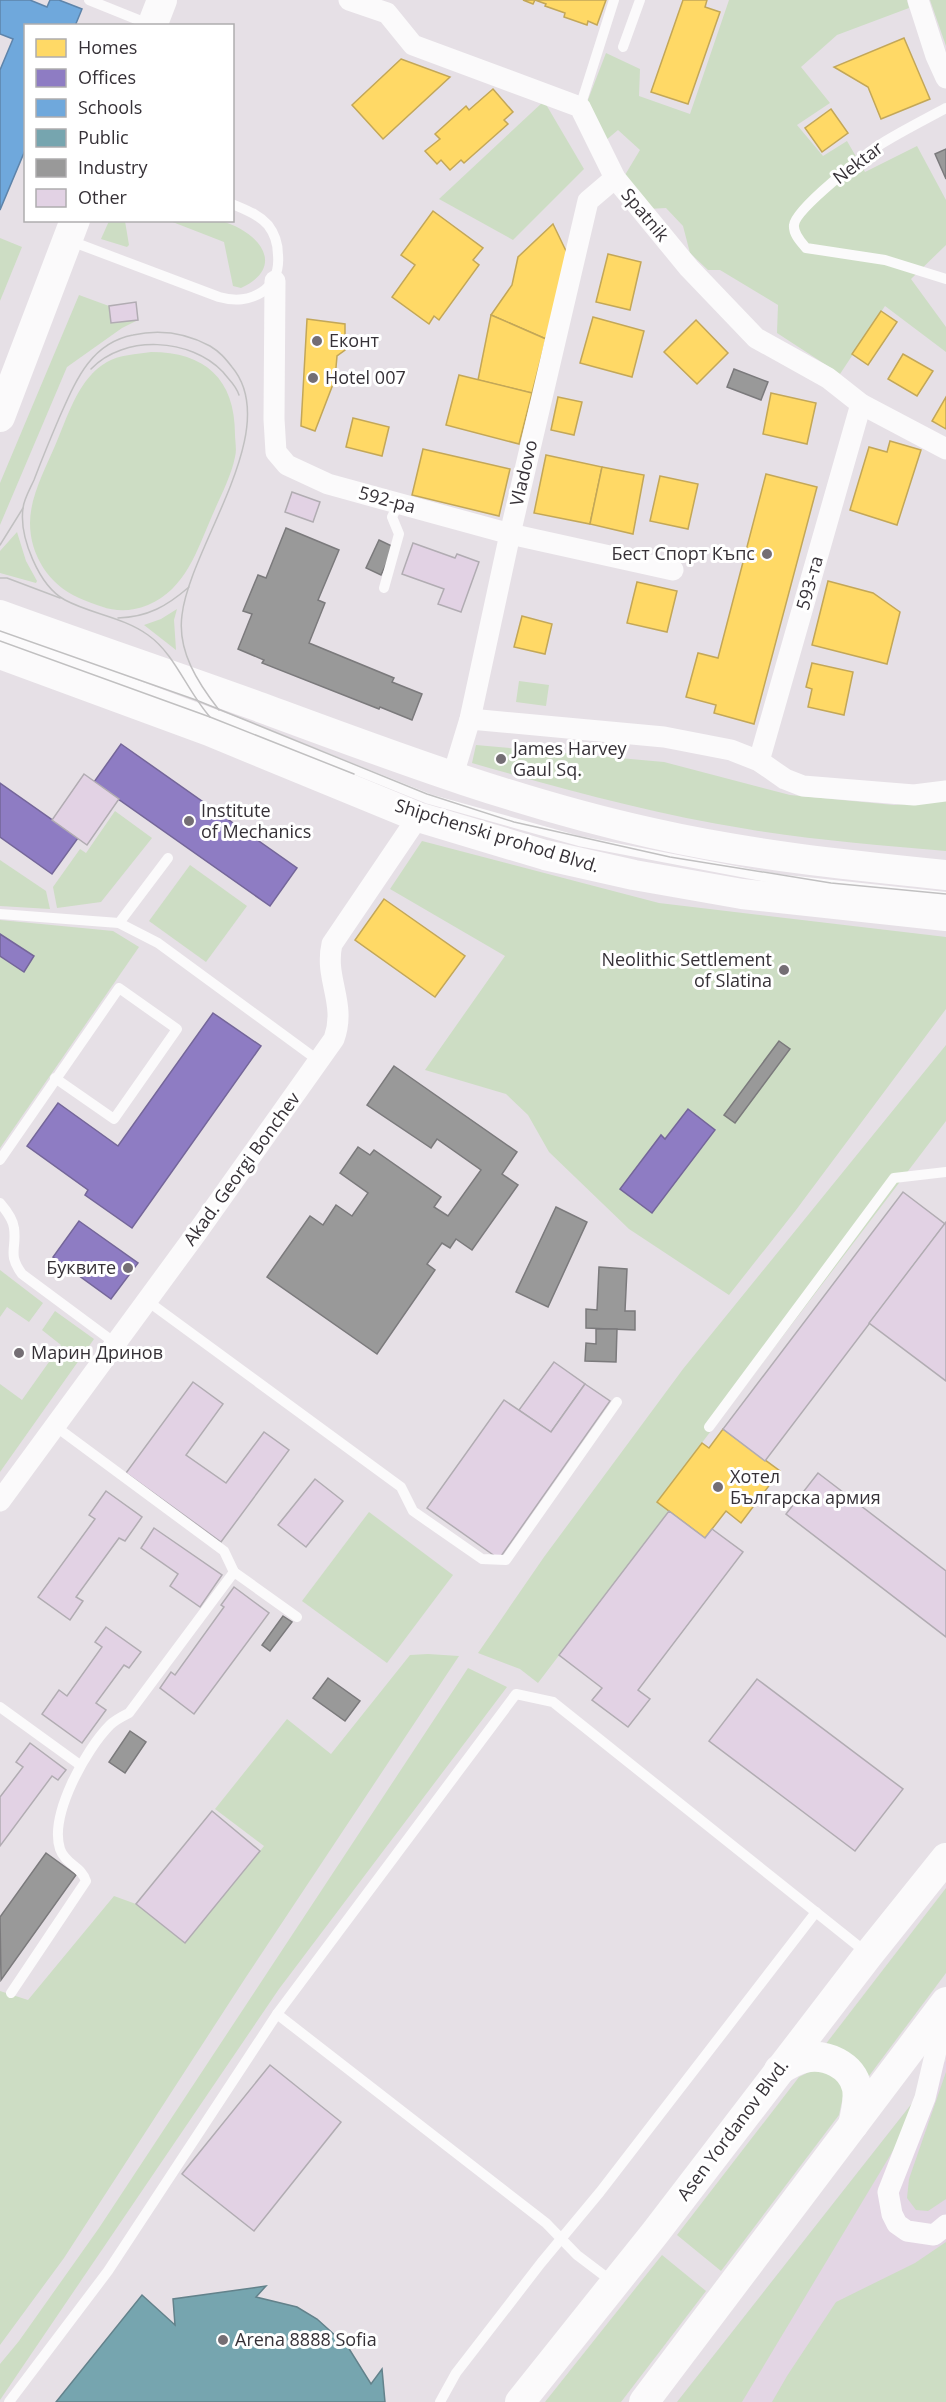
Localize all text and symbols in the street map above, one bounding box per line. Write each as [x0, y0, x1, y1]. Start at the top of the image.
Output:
legend [24, 24, 234, 222]
text: Homes [78, 35, 137, 59]
text: Offices [78, 65, 136, 89]
text: Schools [78, 95, 142, 119]
text: Public [78, 125, 129, 149]
street label: Nektar [827, 135, 888, 189]
text: Industry [78, 155, 148, 179]
street label: Spatnik [617, 183, 675, 246]
text: Other [78, 185, 128, 209]
place label: Еконт [329, 328, 380, 352]
marker: Еконт [310, 334, 324, 348]
place label: Hotel 007 [325, 365, 406, 389]
marker: Hotel 007 [306, 371, 320, 385]
street label: Vladovo [504, 437, 542, 508]
street label: 592-ра [356, 480, 418, 518]
place label: Бест Спорт Къпс [611, 541, 755, 565]
marker: Бест Спорт Къпс [760, 547, 774, 561]
street label: 593-та [790, 553, 828, 613]
place label: James Harvey Gaul Sq. [511, 736, 628, 781]
marker: James Harvey Gaul Sq. [494, 752, 508, 766]
street label: Shipchenski prohod Blvd. [392, 793, 602, 878]
place label: Institute of Mechanics [201, 798, 311, 843]
marker: Institute of Mechanics [182, 814, 196, 828]
place label: Neolithic Settlement of Slatina [601, 947, 772, 992]
marker: Neolithic Settlement of Slatina [777, 963, 791, 977]
street label: Akad. Georgi Bonchev [177, 1087, 305, 1250]
place label: Буквите [46, 1255, 116, 1279]
marker: Буквите [121, 1261, 135, 1275]
place label: Марин Дринов [31, 1340, 163, 1364]
marker: Марин Дринов [12, 1346, 26, 1360]
place label: Хотел Българска армия [730, 1464, 881, 1509]
marker: Хотел Българска армия [711, 1480, 725, 1494]
street label: Asen Yordanov Blvd. [671, 2054, 793, 2205]
place label: Arena 8888 Sofia [235, 2327, 377, 2351]
marker: Arena 8888 Sofia [216, 2333, 230, 2347]

